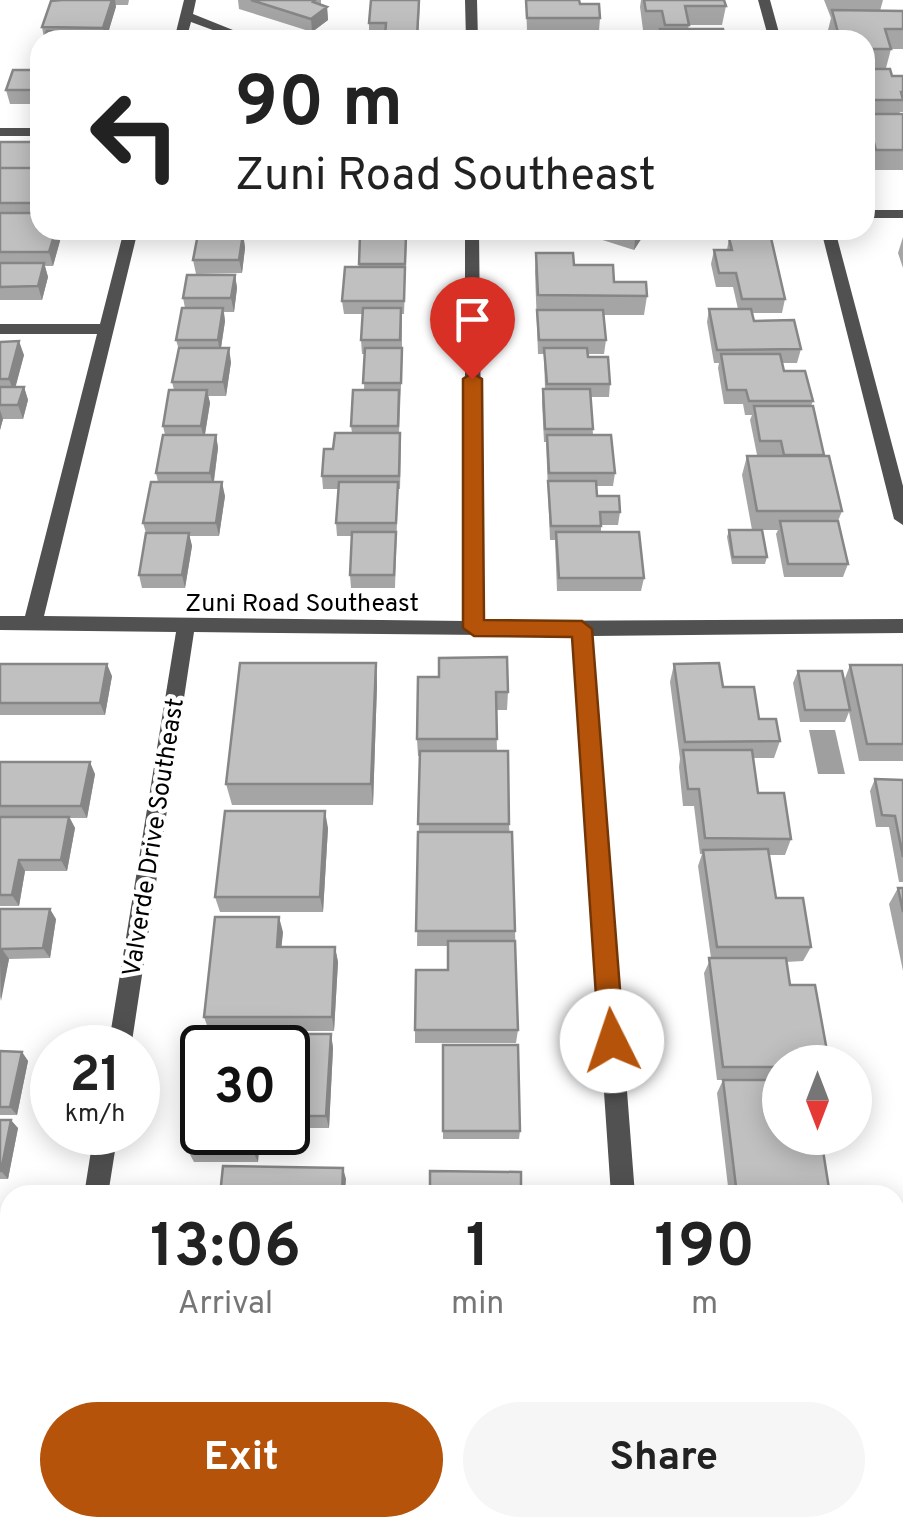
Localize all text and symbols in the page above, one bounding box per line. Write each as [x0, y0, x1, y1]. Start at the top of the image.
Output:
text: 90 m [235, 62, 403, 151]
icon: left [70, 70, 200, 200]
text: Zuni Road Southeast [235, 149, 656, 206]
pin [430, 277, 515, 380]
icon: arrive [445, 292, 500, 347]
street label: Zuni Road Southeast [185, 589, 419, 621]
street label: Valverde Drive Southeast [117, 696, 193, 979]
position arrow [560, 989, 664, 1093]
speed limit sign: 30 [180, 1025, 310, 1155]
north arrow [762, 1045, 872, 1155]
map controls [762, 1045, 872, 1155]
text: 21 [70, 1046, 120, 1109]
text: km/h [65, 1099, 125, 1131]
text: 13:06 [150, 1212, 301, 1288]
text: 1 [466, 1212, 490, 1288]
text: 190 [654, 1212, 755, 1288]
text: Arrival [178, 1285, 273, 1325]
text: min [451, 1285, 504, 1325]
text: m [691, 1285, 718, 1325]
button: Exit [40, 1402, 443, 1517]
button: Share [463, 1402, 865, 1517]

